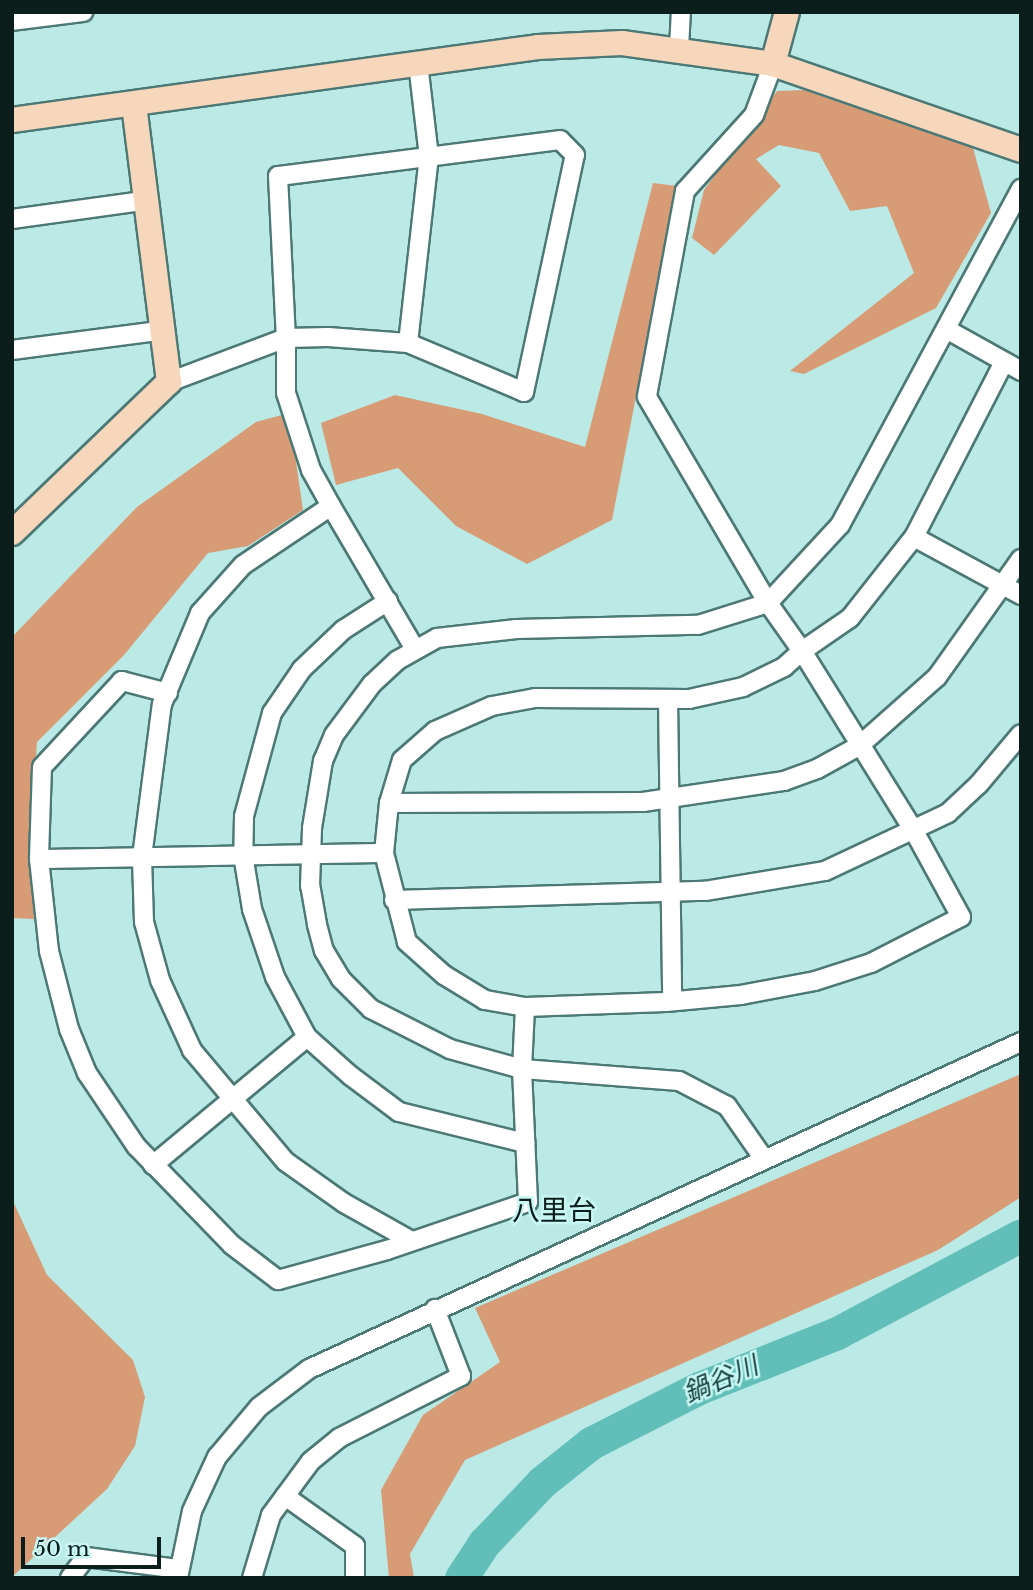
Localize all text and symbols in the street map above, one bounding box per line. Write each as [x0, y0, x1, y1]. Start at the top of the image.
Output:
district label: 八里台 [512, 1194, 596, 1228]
water label: 鍋谷川 [679, 1350, 763, 1410]
scale bar [24, 1524, 164, 1568]
text: 50 m [34, 1536, 89, 1562]

